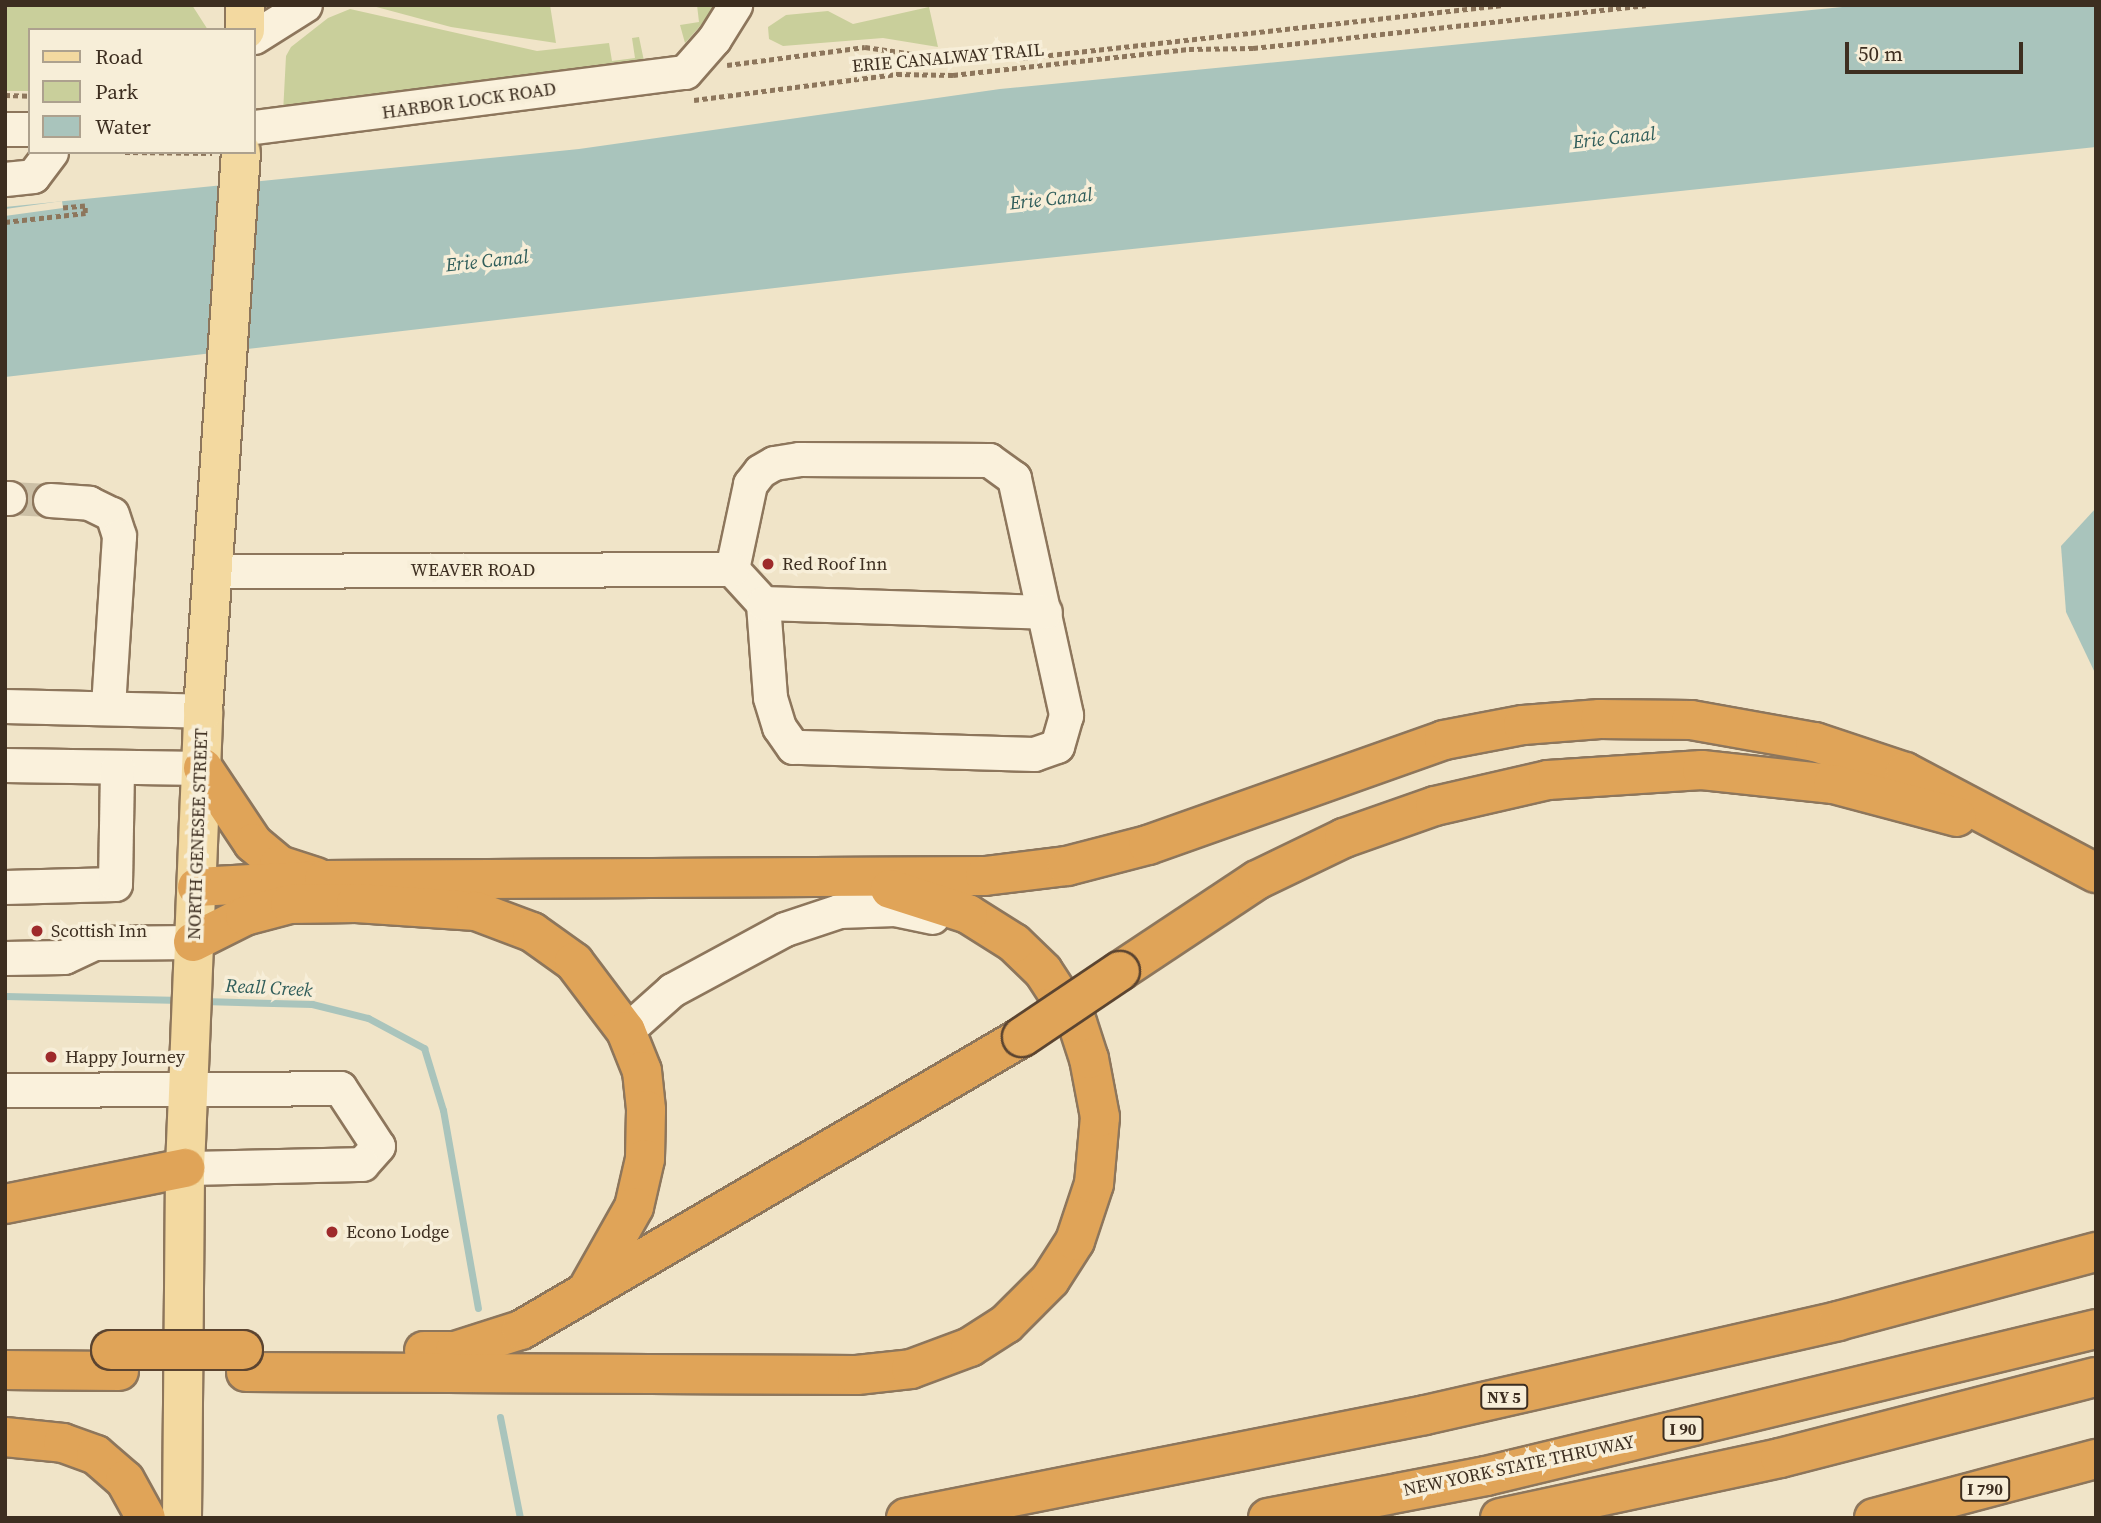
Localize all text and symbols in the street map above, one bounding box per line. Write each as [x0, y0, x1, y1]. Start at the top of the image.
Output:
legend [28, 28, 256, 154]
scale bar [1849, 28, 2028, 72]
street label: ERIE CANALWAY TRAIL [851, 39, 1045, 77]
text: 50 m [1858, 39, 1903, 68]
text: Road [95, 42, 143, 71]
text: Park [95, 77, 138, 106]
street label: HARBOR LOCK ROAD [380, 78, 558, 124]
text: Water [95, 112, 151, 141]
water label: Erie Canal [1571, 122, 1657, 154]
water label: Erie Canal [1008, 183, 1094, 215]
water label: Erie Canal [444, 245, 530, 277]
place label: Red Roof Inn [782, 553, 887, 575]
marker: Red Roof Inn [760, 556, 776, 572]
street label: WEAVER ROAD [411, 559, 535, 581]
street label: NORTH GENESEE STREET [184, 728, 212, 940]
place label: Scottish Inn [51, 920, 147, 942]
marker: Scottish Inn [29, 923, 45, 939]
water label: Reall Creek [225, 974, 313, 1002]
place label: Happy Journey [65, 1046, 185, 1068]
marker: Happy Journey [43, 1049, 59, 1065]
place label: Econo Lodge [346, 1221, 449, 1243]
marker: Econo Lodge [324, 1224, 340, 1240]
road number: NY 5 [1480, 1385, 1528, 1410]
road number: I 90 [1662, 1416, 1704, 1442]
street label: NEW YORK STATE THRUWAY [1401, 1431, 1637, 1501]
road number: I 790 [1959, 1476, 2011, 1502]

